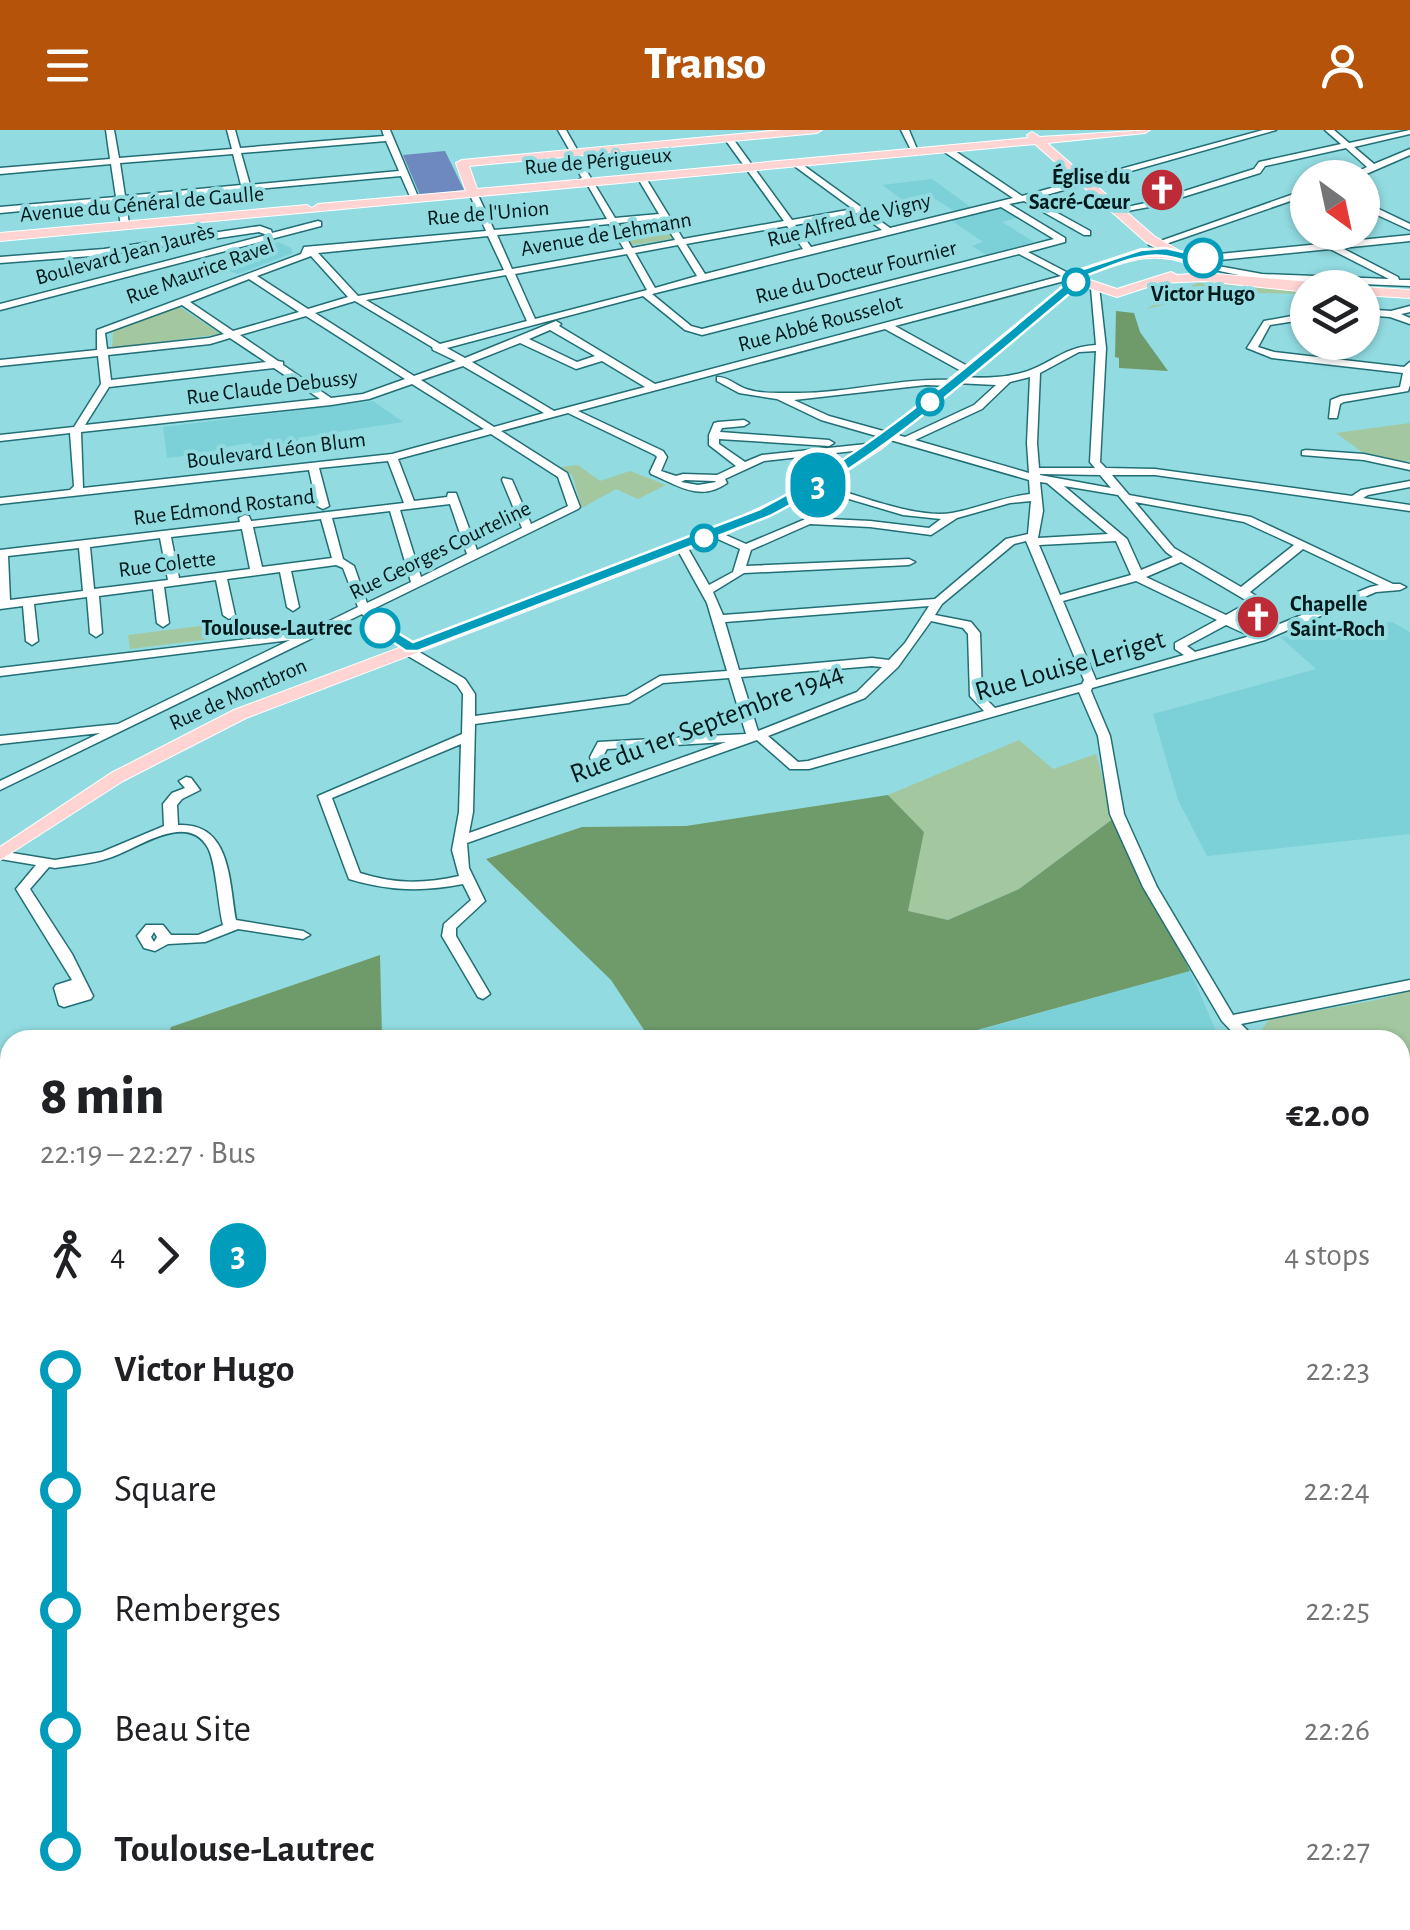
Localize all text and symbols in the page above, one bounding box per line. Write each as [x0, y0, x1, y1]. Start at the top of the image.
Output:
icon: menu [40, 38, 95, 93]
icon: person [1315, 38, 1370, 93]
text: Transo [644, 42, 766, 87]
street label: Rue de Périgueux [523, 144, 673, 178]
north arrow [1290, 160, 1380, 250]
map controls [1290, 160, 1380, 360]
place label: Église du Sacré-Cœur [1029, 163, 1131, 213]
church icon: Église du Sacré-Cœur [1139, 167, 1185, 213]
street label: Avenue du Général de Gaulle [19, 182, 265, 226]
street label: Rue Alfred de Vigny [765, 189, 934, 251]
street label: Rue de l'Union [426, 197, 550, 229]
street label: Avenue de Lehmann [519, 208, 693, 260]
street label: Boulevard Jean Jaurès [33, 219, 217, 289]
street label: Rue Maurice Ravel [123, 234, 277, 308]
street label: Rue du Docteur Fournier [753, 236, 959, 308]
marker: Victor Hugo [1184, 239, 1222, 277]
unlabelled marker [1063, 269, 1089, 295]
button: layers [1290, 270, 1380, 360]
place label: Victor Hugo [1151, 283, 1255, 305]
street label: Rue Abbé Rousselot [736, 291, 904, 355]
street label: Rue Claude Debussy [185, 365, 360, 408]
unlabelled marker [917, 389, 943, 415]
street label: Boulevard Léon Blum [185, 428, 367, 472]
line badge: 3 [786, 452, 850, 518]
text: 3 [810, 468, 826, 503]
street label: Rue Edmond Rostand [132, 485, 316, 529]
street label: Rue Georges Courteline [346, 497, 534, 603]
unlabelled marker [691, 525, 717, 551]
street label: Rue Colette [117, 547, 217, 581]
place label: Chapelle Saint-Roch [1290, 593, 1385, 640]
church icon: Chapelle Saint-Roch [1235, 594, 1281, 640]
marker: Toulouse-Lautrec [361, 609, 399, 647]
place label: Toulouse-Lautrec [201, 617, 353, 639]
street label: Rue Louise Leriget [972, 625, 1168, 706]
street label: Rue de Montbron [166, 654, 310, 734]
street label: Rue du 1er Septembre 1944 [566, 659, 848, 789]
text: 8 min [40, 1069, 164, 1124]
text: €2.00 [1286, 1096, 1370, 1134]
text: 22:19 – 22:27 · Bus [40, 1137, 256, 1169]
icon: walk [40, 1228, 95, 1283]
icon: forward [140, 1228, 195, 1283]
text: 3 [230, 1238, 246, 1273]
text: 4 [110, 1239, 125, 1271]
text: 4 stops [1284, 1239, 1370, 1271]
text: Victor Hugo [114, 1351, 294, 1389]
text: 22:23 [1306, 1354, 1370, 1386]
text: Square [114, 1471, 217, 1509]
text: 22:24 [1304, 1474, 1370, 1506]
text: Remberges [114, 1591, 281, 1629]
text: 22:25 [1306, 1594, 1370, 1626]
text: Beau Site [114, 1711, 251, 1749]
text: 22:26 [1304, 1714, 1370, 1746]
text: Toulouse-Lautrec [114, 1831, 374, 1869]
text: 22:27 [1306, 1834, 1370, 1866]

